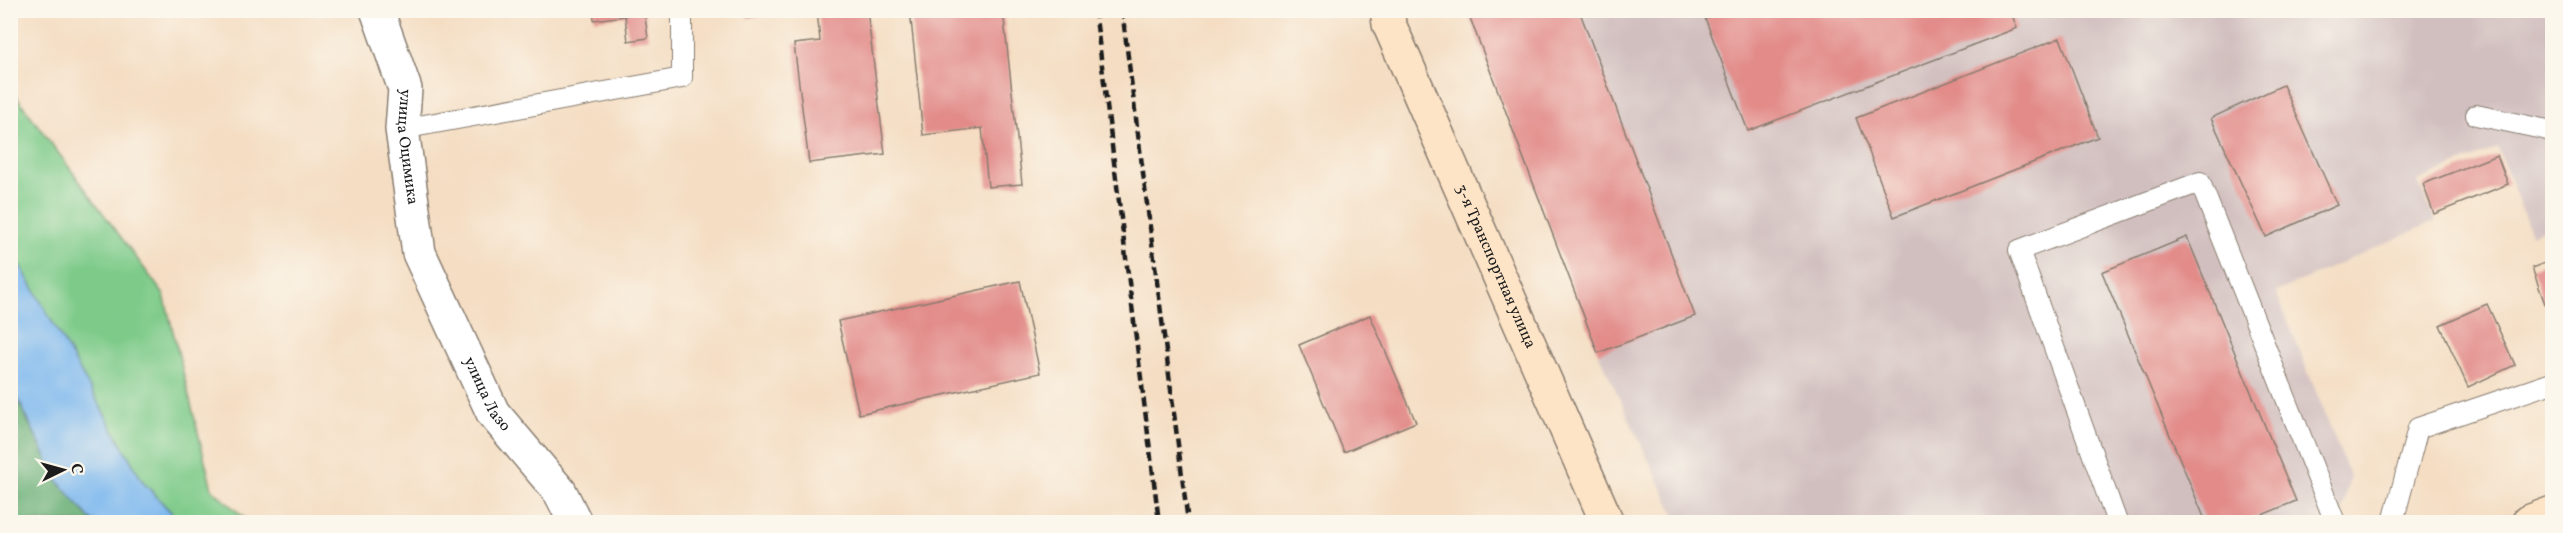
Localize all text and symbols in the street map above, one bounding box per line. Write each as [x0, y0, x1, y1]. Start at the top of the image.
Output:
street label: улица Оцимика [391, 88, 423, 206]
street label: 3-я Транспортная улица [1450, 181, 1541, 352]
street label: улица Лазо [458, 354, 515, 437]
north arrow [33, 440, 93, 500]
text: С [65, 463, 87, 475]

